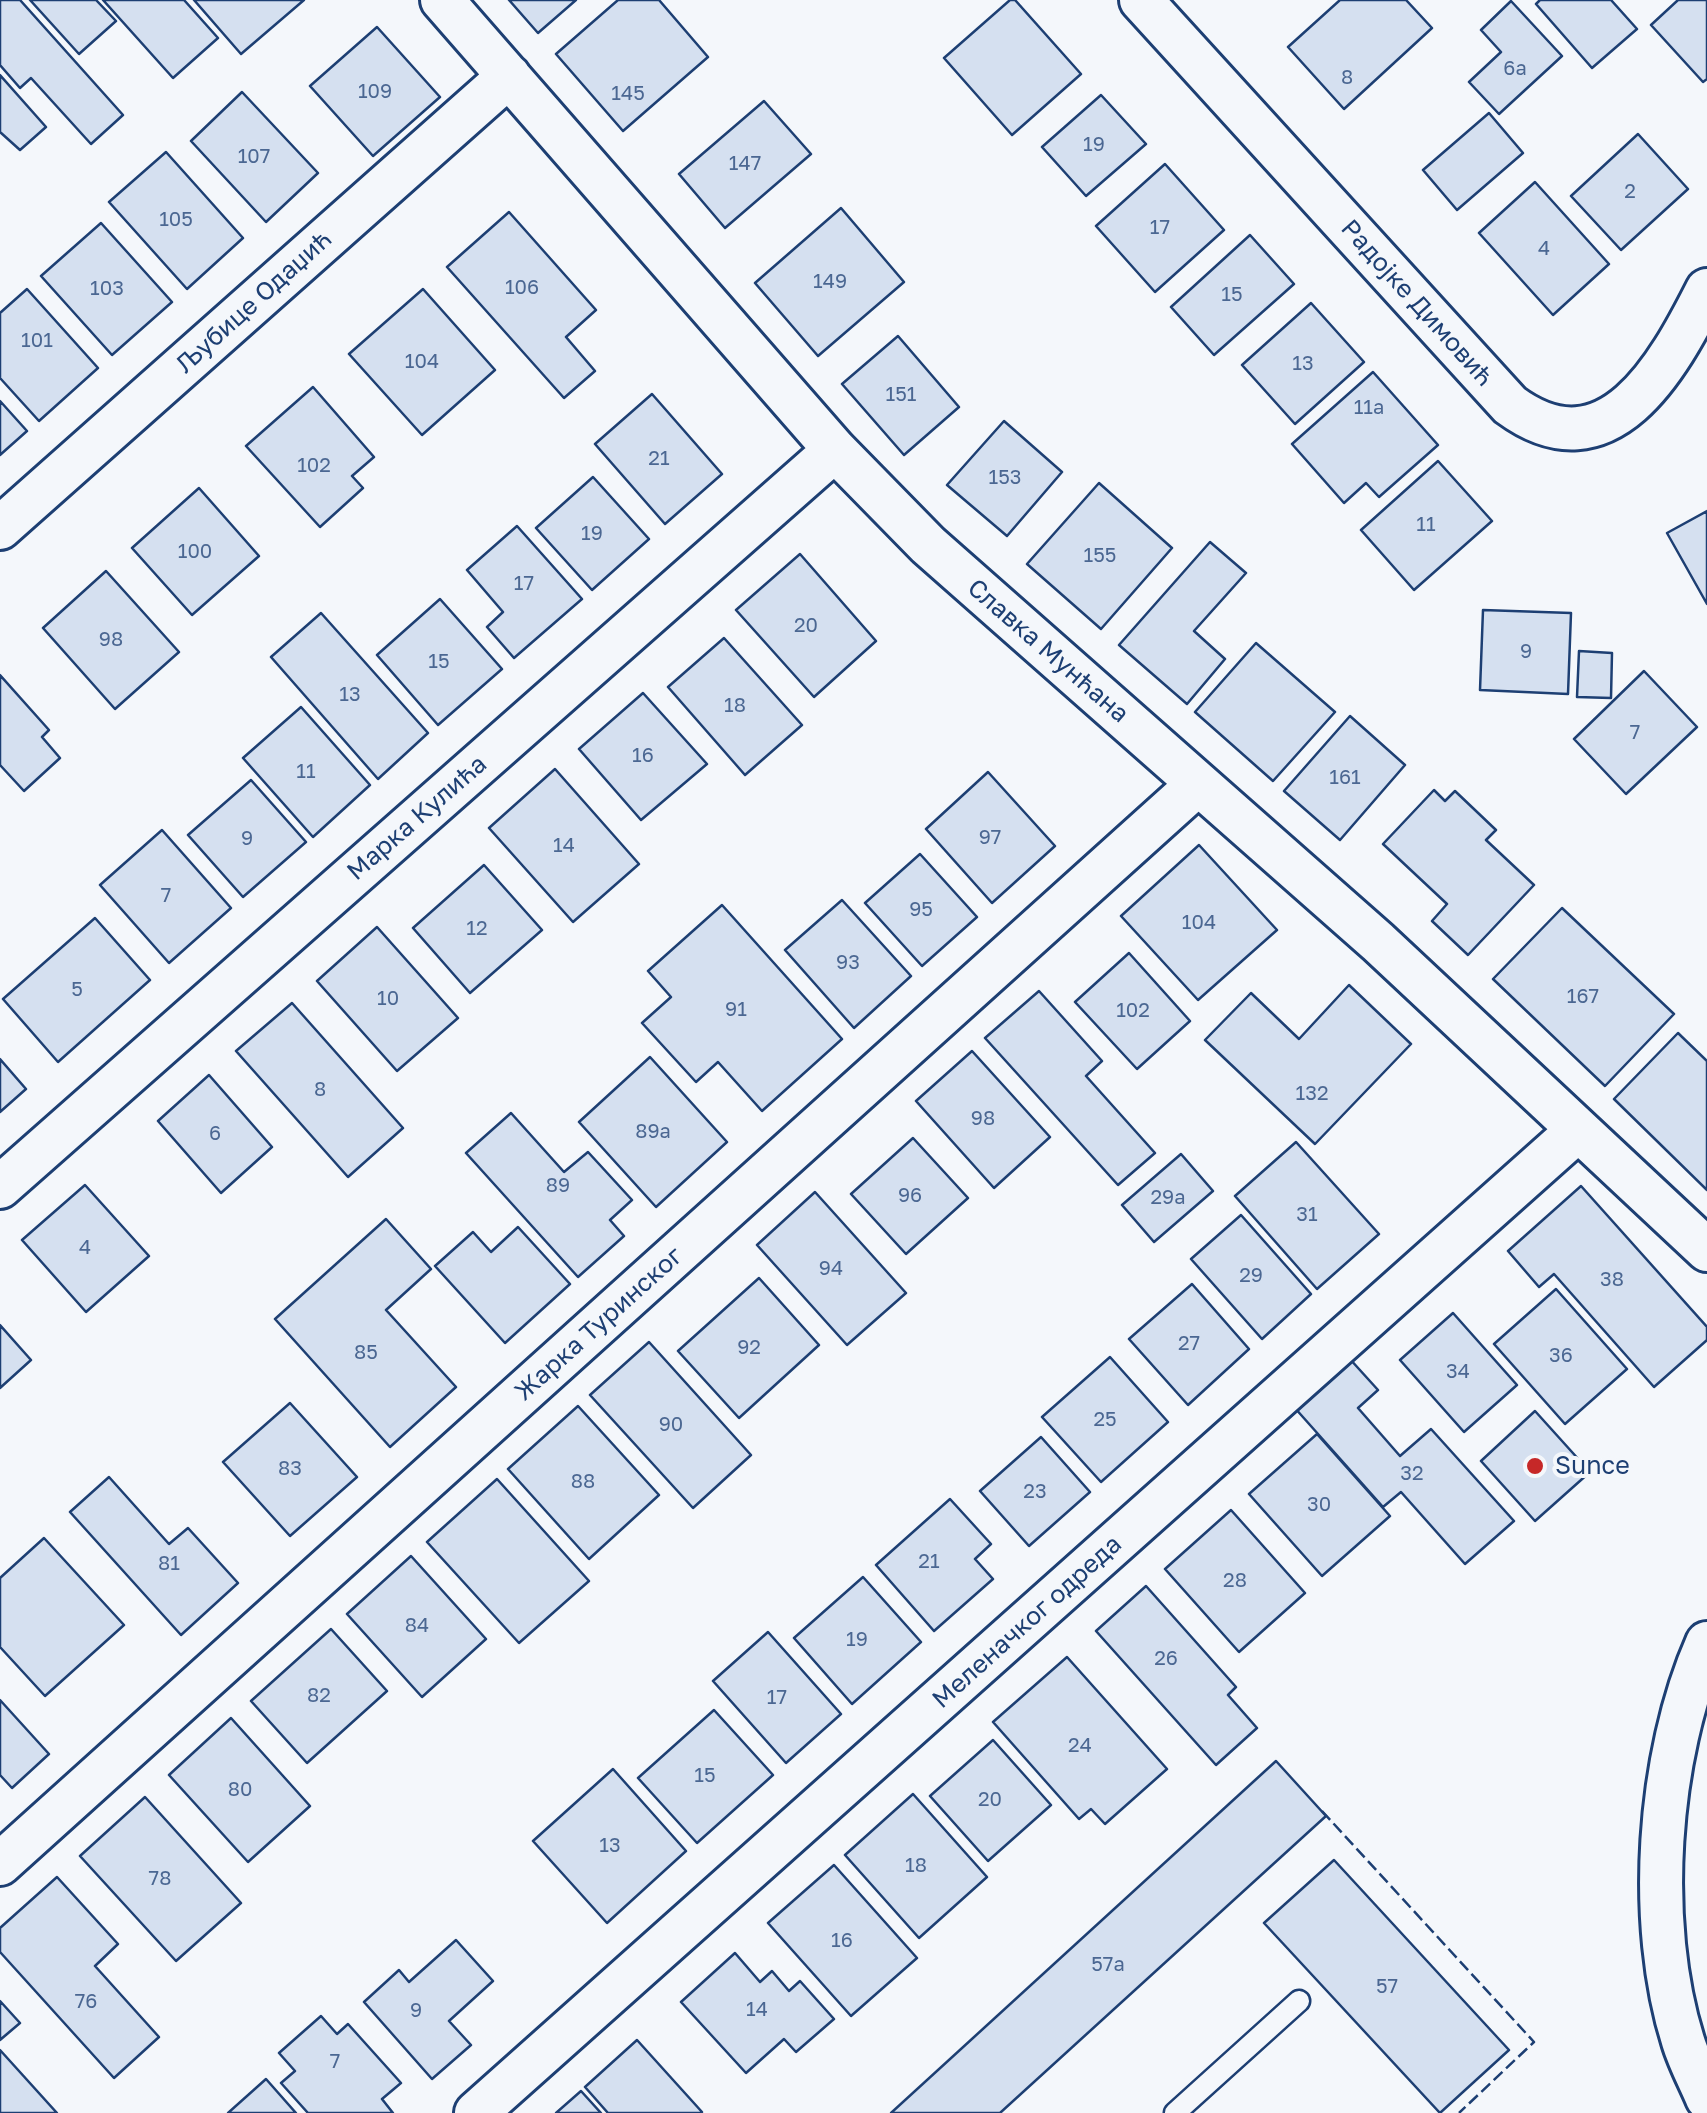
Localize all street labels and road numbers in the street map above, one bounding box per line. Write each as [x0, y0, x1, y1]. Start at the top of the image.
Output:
street label: Радојке Димовић [1334, 214, 1500, 392]
street label: Љубице Одаџић [170, 224, 338, 380]
street label: Славка Мунћана [961, 573, 1135, 729]
street label: Марка Кулића [341, 749, 493, 887]
street label: Жарка Туринског [509, 1241, 689, 1407]
street label: Меленачког одреда [926, 1529, 1128, 1715]

